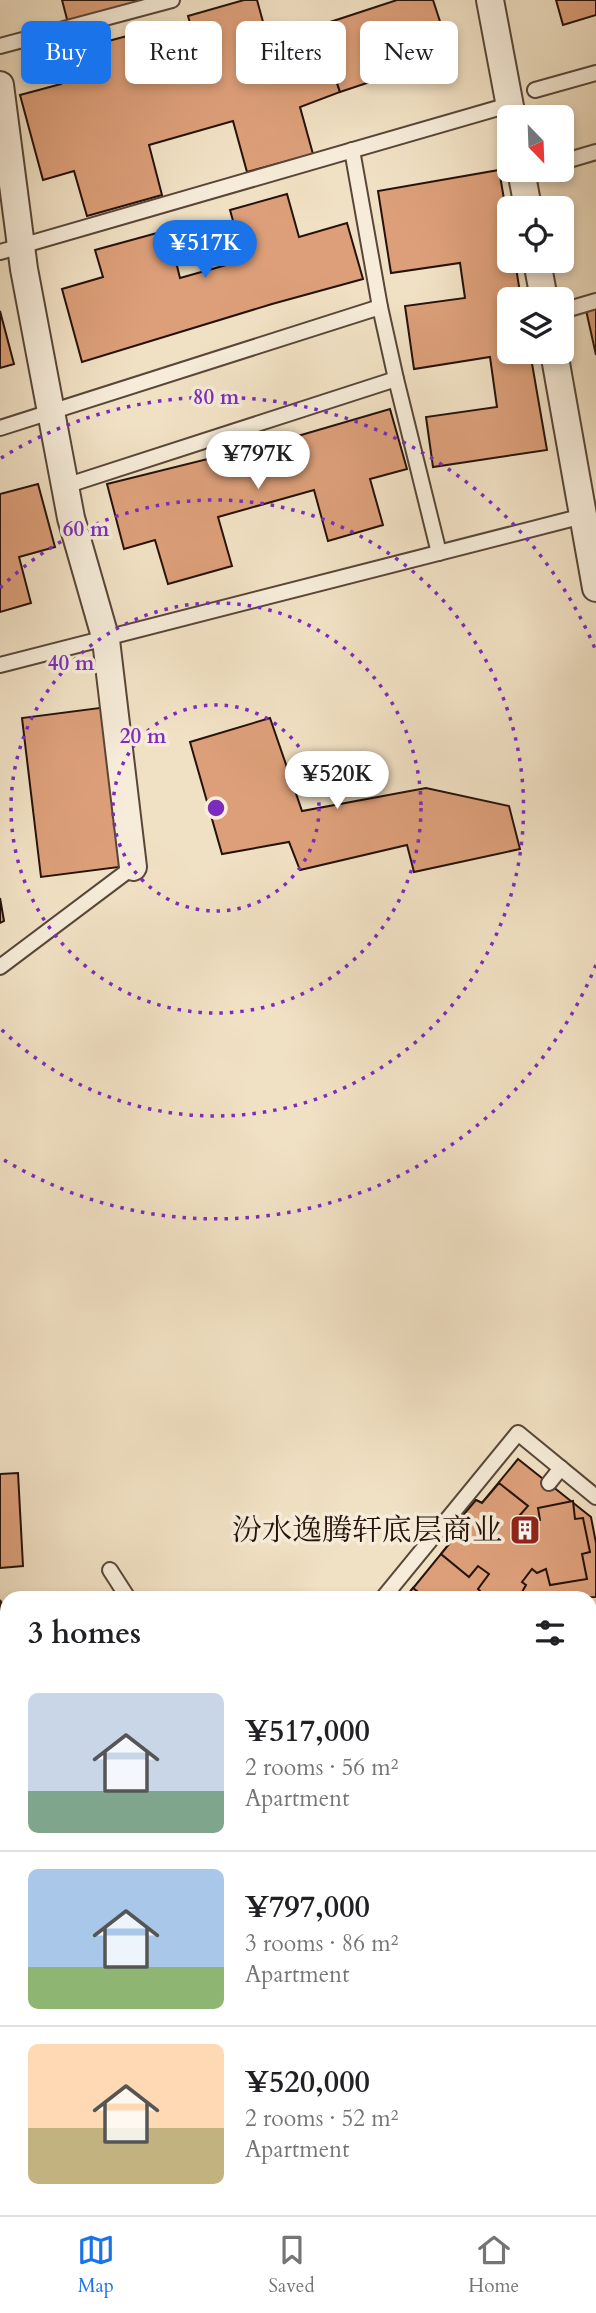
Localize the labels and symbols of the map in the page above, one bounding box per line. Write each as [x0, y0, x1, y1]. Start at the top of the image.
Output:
north arrow [497, 105, 574, 182]
pin: ¥517K [156, 220, 254, 280]
text: 80 m [193, 383, 240, 412]
pin: ¥797K [209, 432, 307, 491]
text: 60 m [63, 515, 110, 544]
text: 40 m [48, 649, 95, 678]
text: 20 m [120, 722, 167, 751]
pin: ¥520K [288, 752, 386, 811]
centre of rings [204, 796, 228, 820]
place label: 汾水逸腾轩底层商业 [232, 1510, 502, 1551]
building icon: 汾水逸腾轩底层商业 [508, 1513, 542, 1547]

